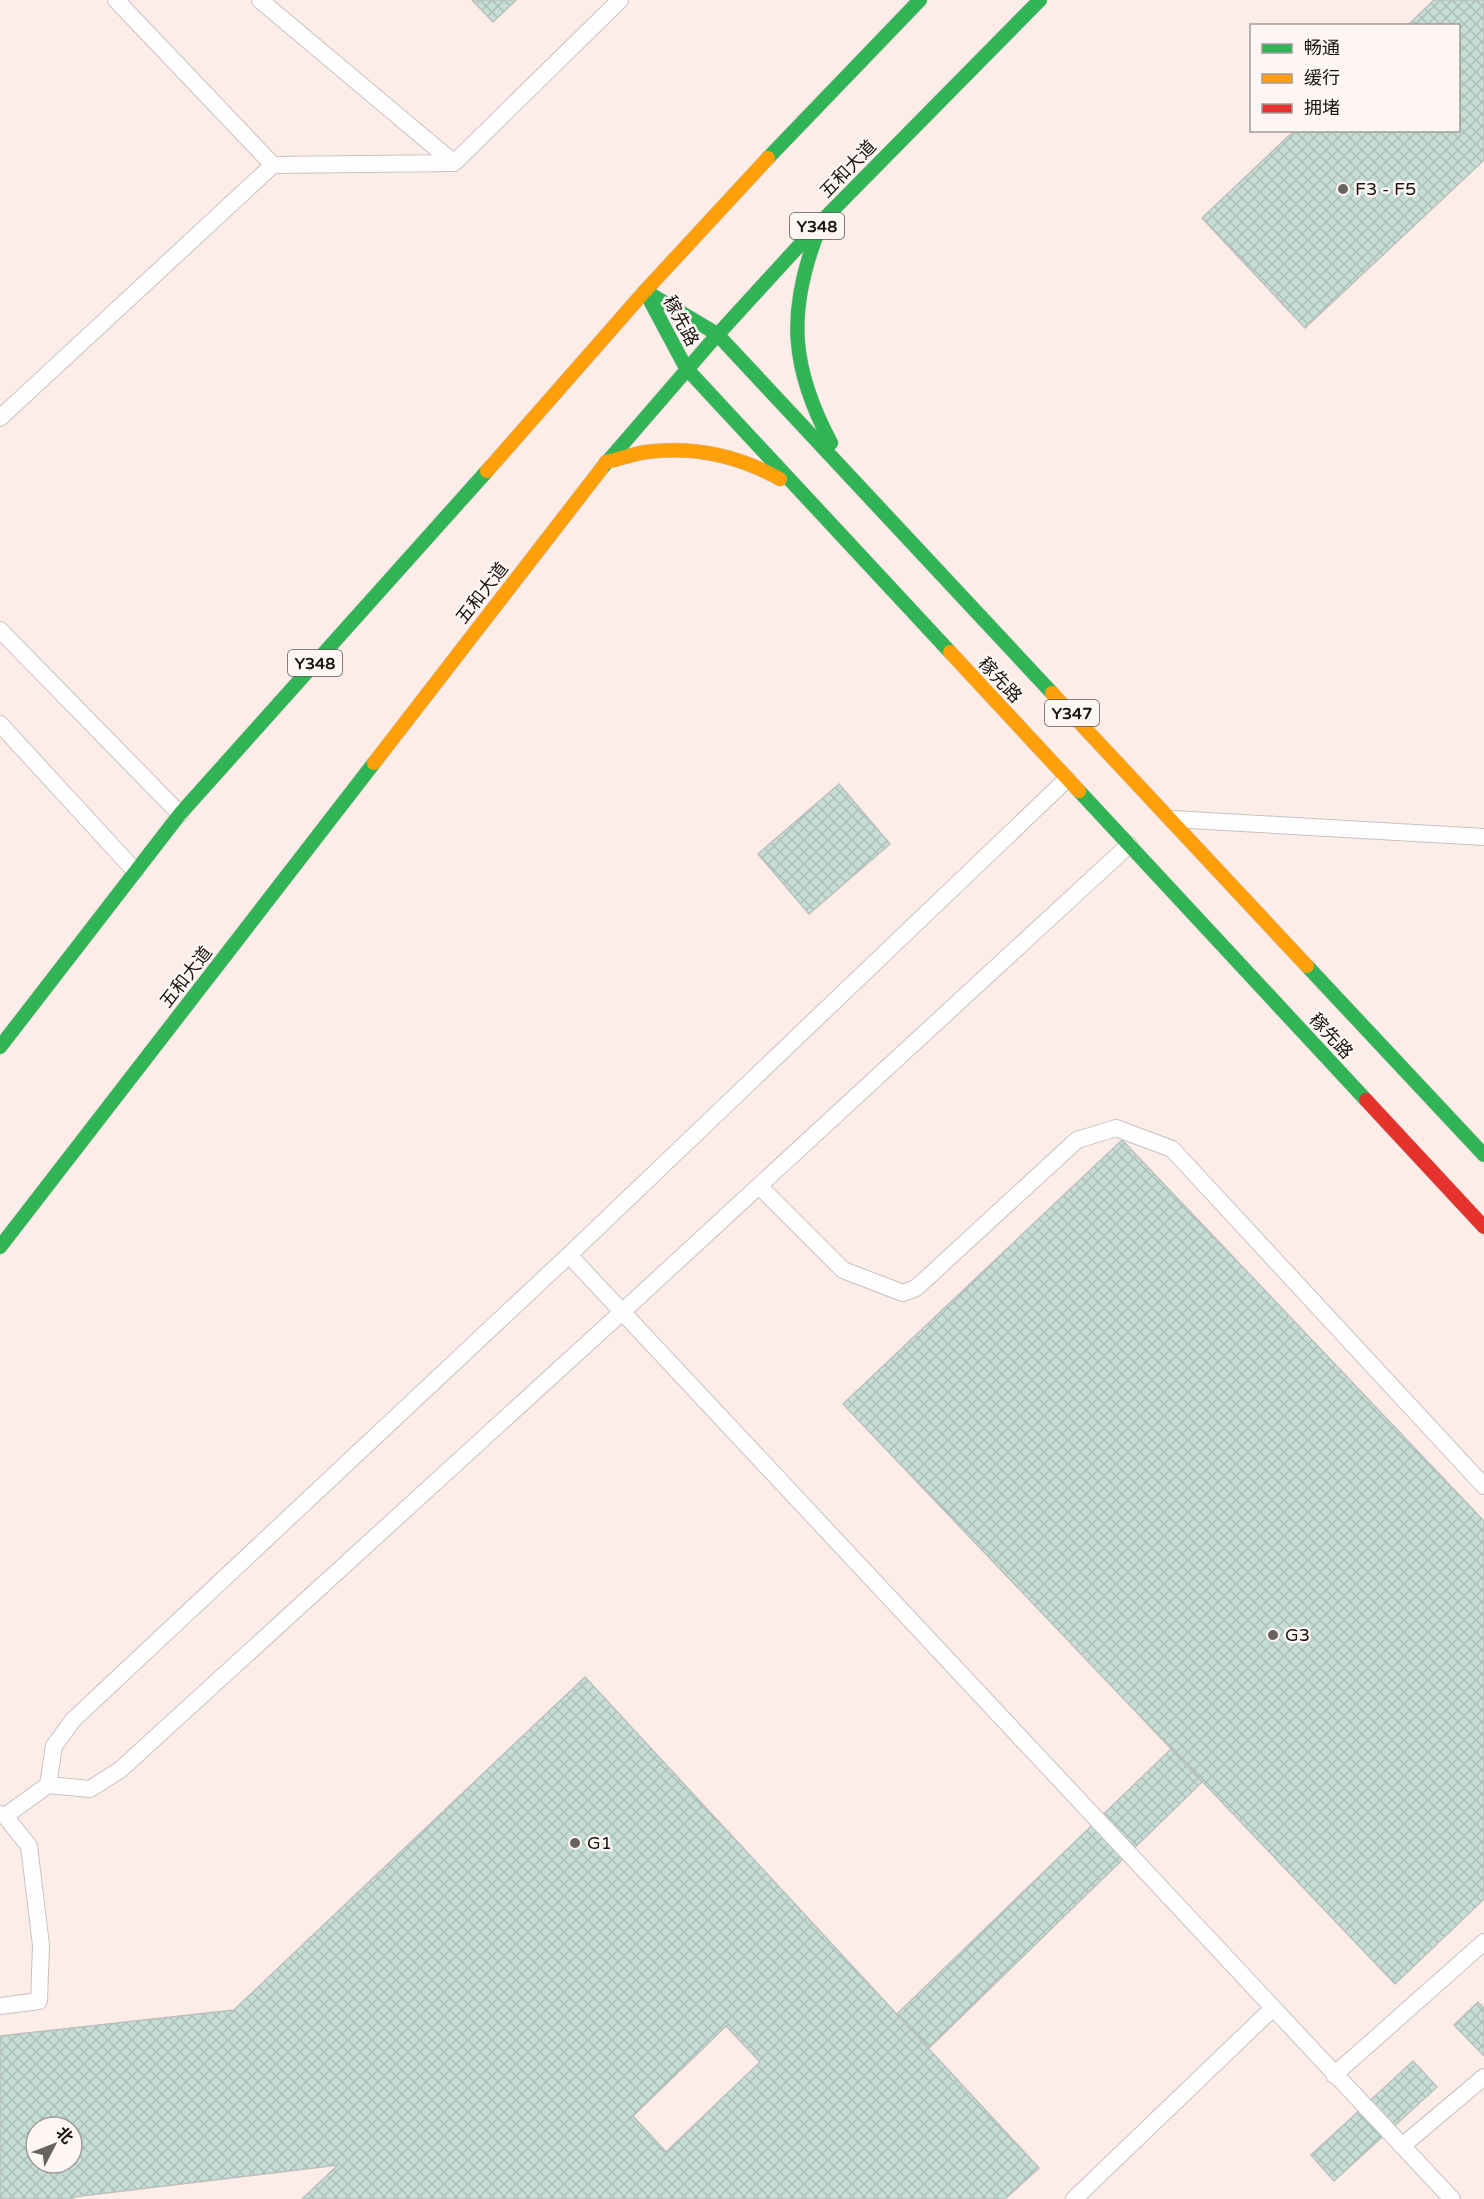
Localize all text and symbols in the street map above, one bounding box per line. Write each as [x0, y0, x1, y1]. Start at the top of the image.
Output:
legend [1250, 24, 1460, 132]
text: 畅通 [1304, 37, 1340, 59]
text: 缓行 [1304, 67, 1340, 89]
text: 拥堵 [1304, 97, 1340, 119]
street label: 五和大道 [815, 135, 881, 203]
place label: F3 - F5 [1355, 178, 1416, 200]
marker: F3 - F5 [1336, 182, 1350, 196]
road number: Y348 [790, 213, 844, 239]
street label: 稼先路 [659, 292, 703, 350]
street label: 五和大道 [451, 558, 513, 628]
road number: Y348 [288, 650, 342, 676]
street label: 稼先路 [974, 653, 1026, 707]
road number: Y347 [1045, 700, 1099, 726]
street label: 五和大道 [155, 942, 217, 1012]
street label: 稼先路 [1305, 1009, 1357, 1063]
place label: G3 [1285, 1624, 1310, 1646]
marker: G3 [1266, 1628, 1280, 1642]
place label: G1 [587, 1832, 612, 1854]
marker: G1 [568, 1836, 582, 1850]
north arrow [24, 2115, 84, 2175]
text: 北 [52, 2123, 77, 2148]

